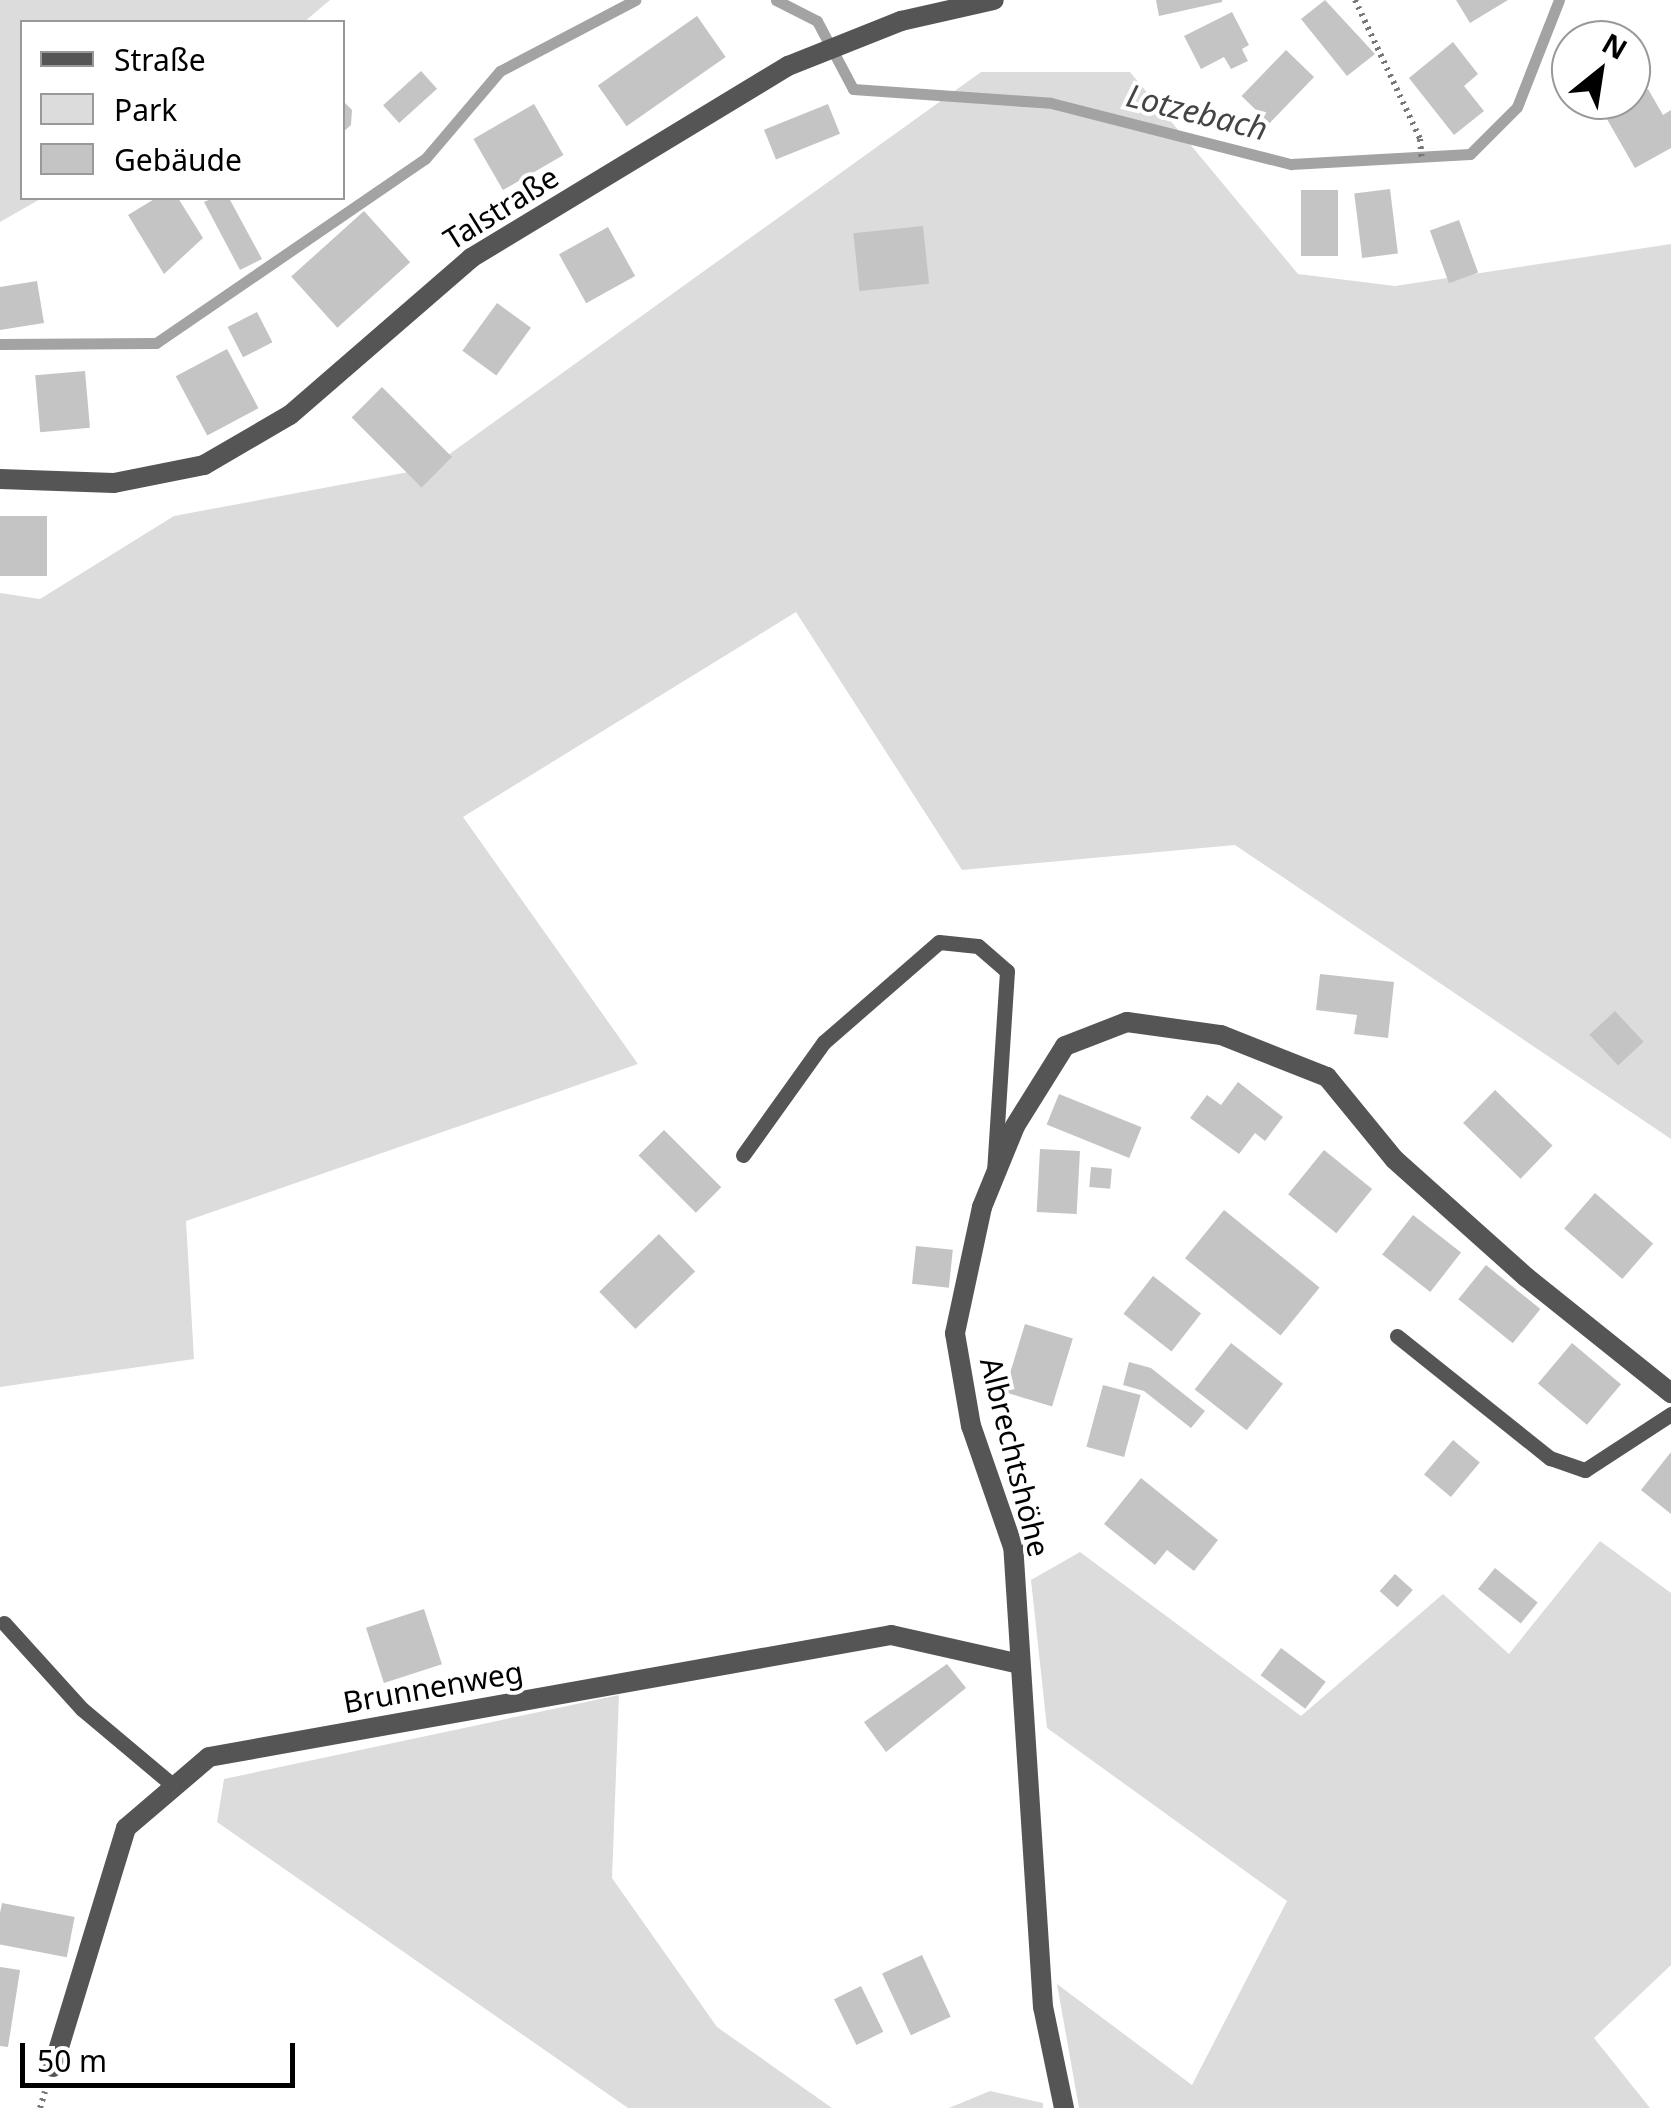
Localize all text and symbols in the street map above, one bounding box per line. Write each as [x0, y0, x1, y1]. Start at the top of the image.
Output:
legend [20, 20, 345, 200]
north arrow [1551, 20, 1651, 120]
text: N [1596, 24, 1634, 68]
text: Straße [114, 39, 206, 80]
water label: Lotzebach [1123, 76, 1271, 148]
text: Park [114, 89, 177, 130]
text: Gebäude [114, 139, 242, 180]
street label: Talstraße [437, 159, 565, 257]
street label: Albrechtshöhe [973, 1354, 1057, 1560]
street label: Brunnenweg [340, 1653, 526, 1721]
scale bar [25, 2023, 300, 2085]
text: 50 m [37, 2040, 107, 2081]

